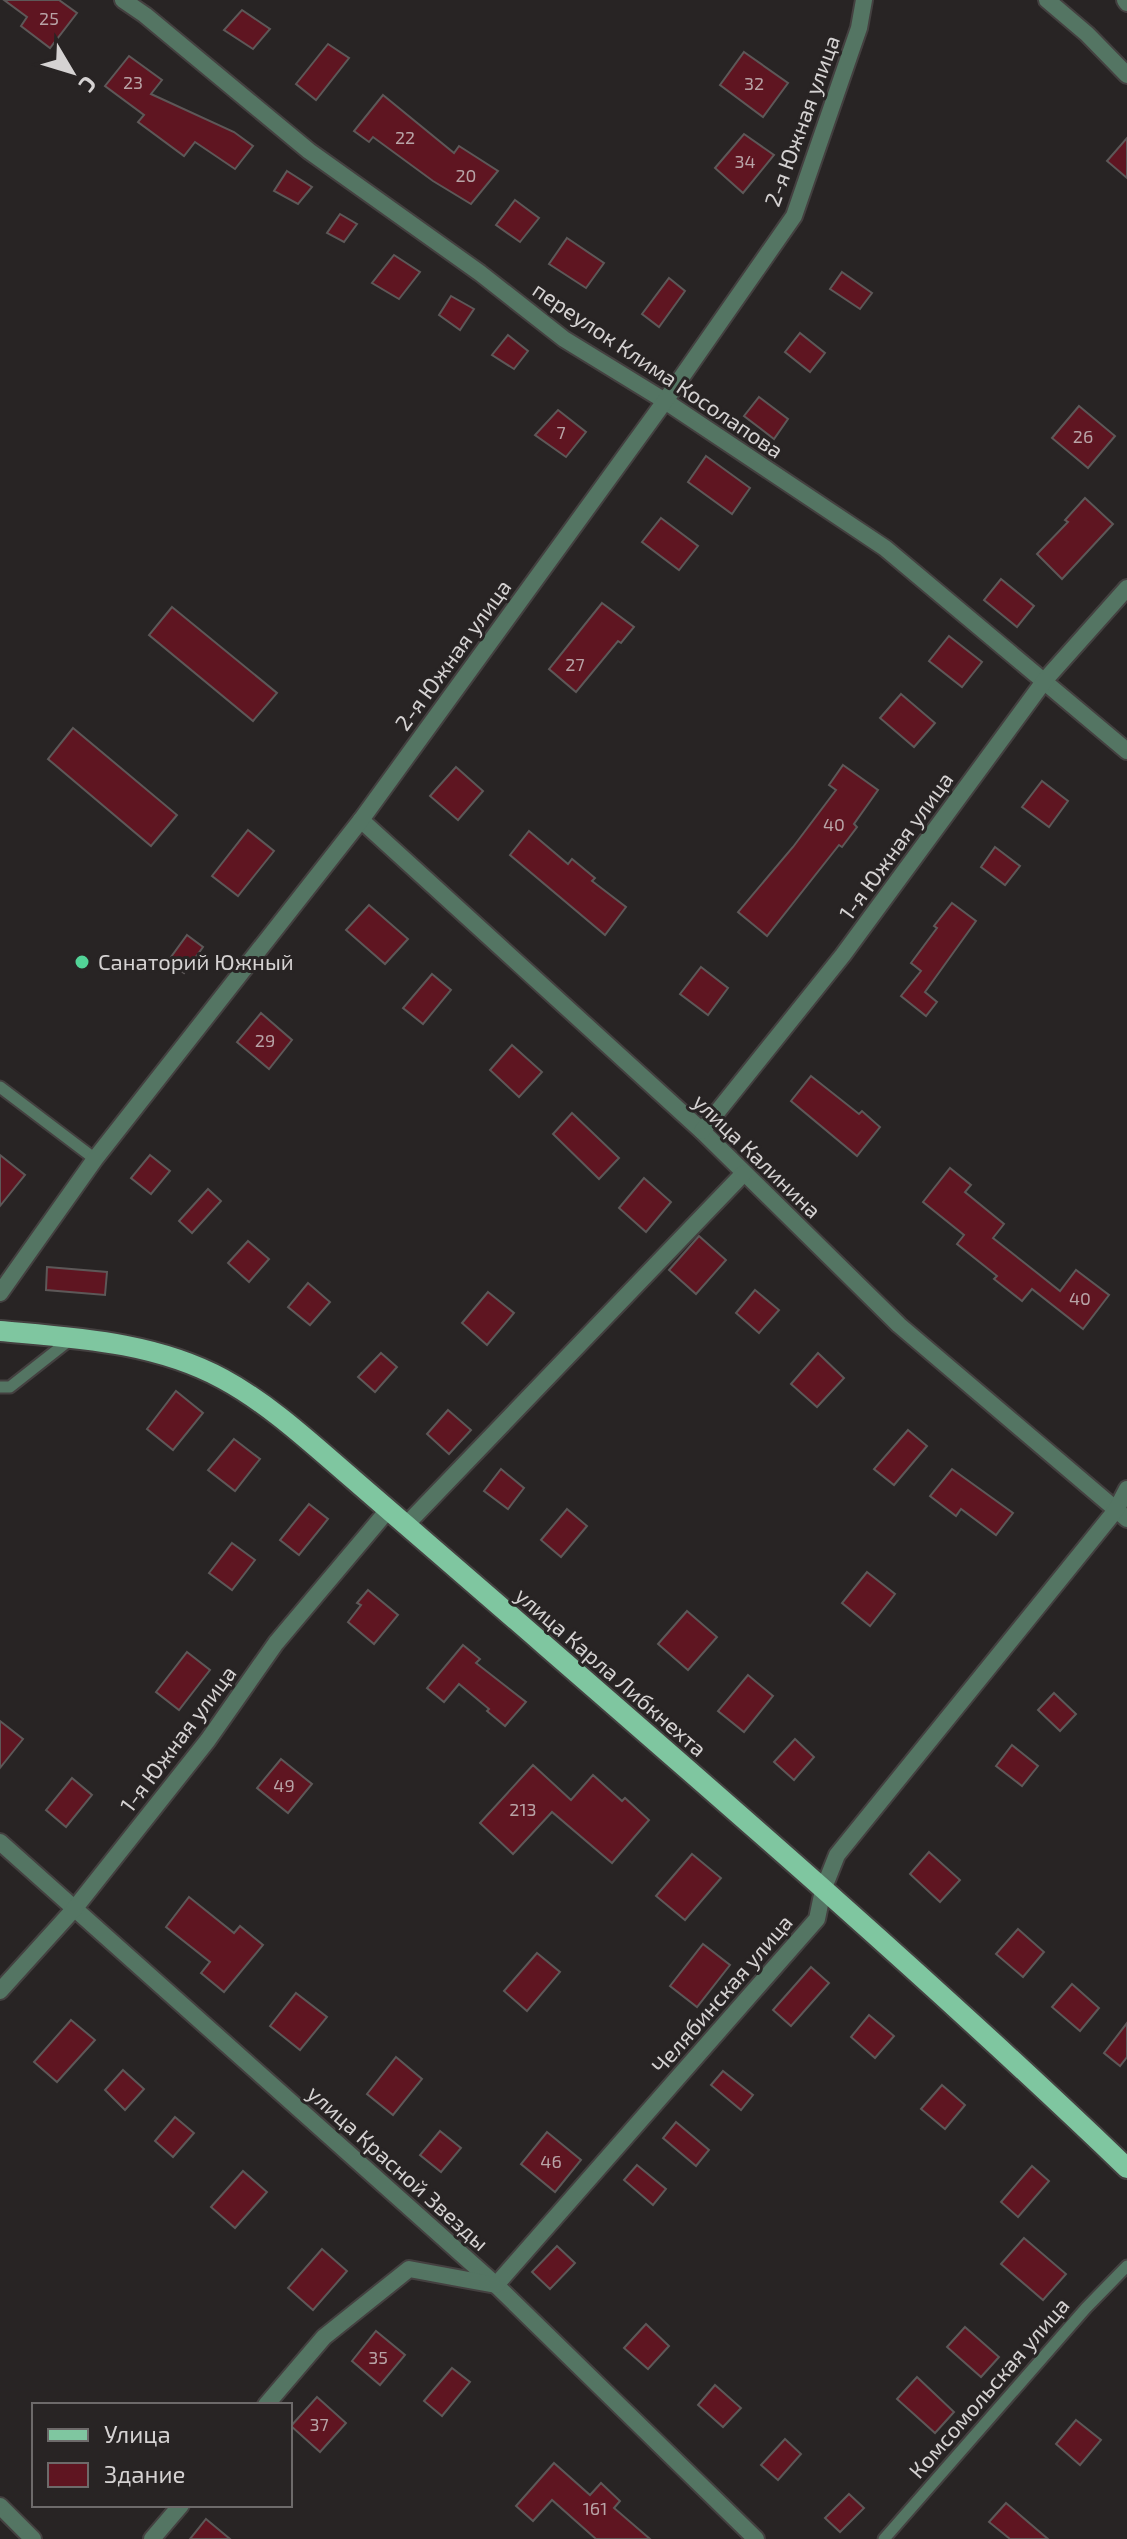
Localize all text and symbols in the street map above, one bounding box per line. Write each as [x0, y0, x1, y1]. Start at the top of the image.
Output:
house number: 25 [39, 7, 59, 29]
north arrow [32, 32, 112, 112]
street label: 2-я Южная улица [758, 32, 845, 210]
house number: 23 [123, 71, 143, 93]
text: С [74, 72, 103, 98]
house number: 32 [744, 72, 764, 94]
house number: 22 [395, 126, 415, 148]
house number: 34 [734, 150, 756, 172]
house number: 20 [456, 164, 476, 186]
street label: переулок Клима Косолапова [528, 276, 789, 464]
house number: 7 [556, 421, 566, 443]
house number: 26 [1073, 425, 1093, 447]
street label: 2-я Южная улица [389, 574, 516, 735]
house number: 27 [565, 653, 585, 675]
street label: 1-я Южная улица [833, 766, 958, 925]
house number: 40 [823, 813, 845, 835]
place label: Санаторий Южный [98, 948, 294, 974]
marker: Санаторий Южный [73, 953, 91, 971]
house number: 29 [255, 1029, 275, 1051]
street label: улица Калинина [688, 1088, 827, 1224]
house number: 40 [1069, 1287, 1091, 1309]
street label: улица Карла Либкнехта [510, 1581, 712, 1762]
street label: 1-я Южная улица [114, 1660, 241, 1817]
house number: 49 [273, 1774, 295, 1796]
house number: 213 [509, 1798, 537, 1820]
street label: Челябинская улица [645, 1909, 798, 2079]
street label: улица Красной Звезды [302, 2079, 494, 2256]
house number: 46 [540, 2150, 562, 2172]
street label: Комсомольская улица [903, 2292, 1075, 2484]
house number: 35 [368, 2346, 388, 2368]
legend [32, 2403, 292, 2507]
house number: 37 [309, 2413, 329, 2435]
text: Улица [104, 2419, 171, 2448]
text: Здание [104, 2459, 186, 2488]
house number: 161 [583, 2497, 607, 2519]

